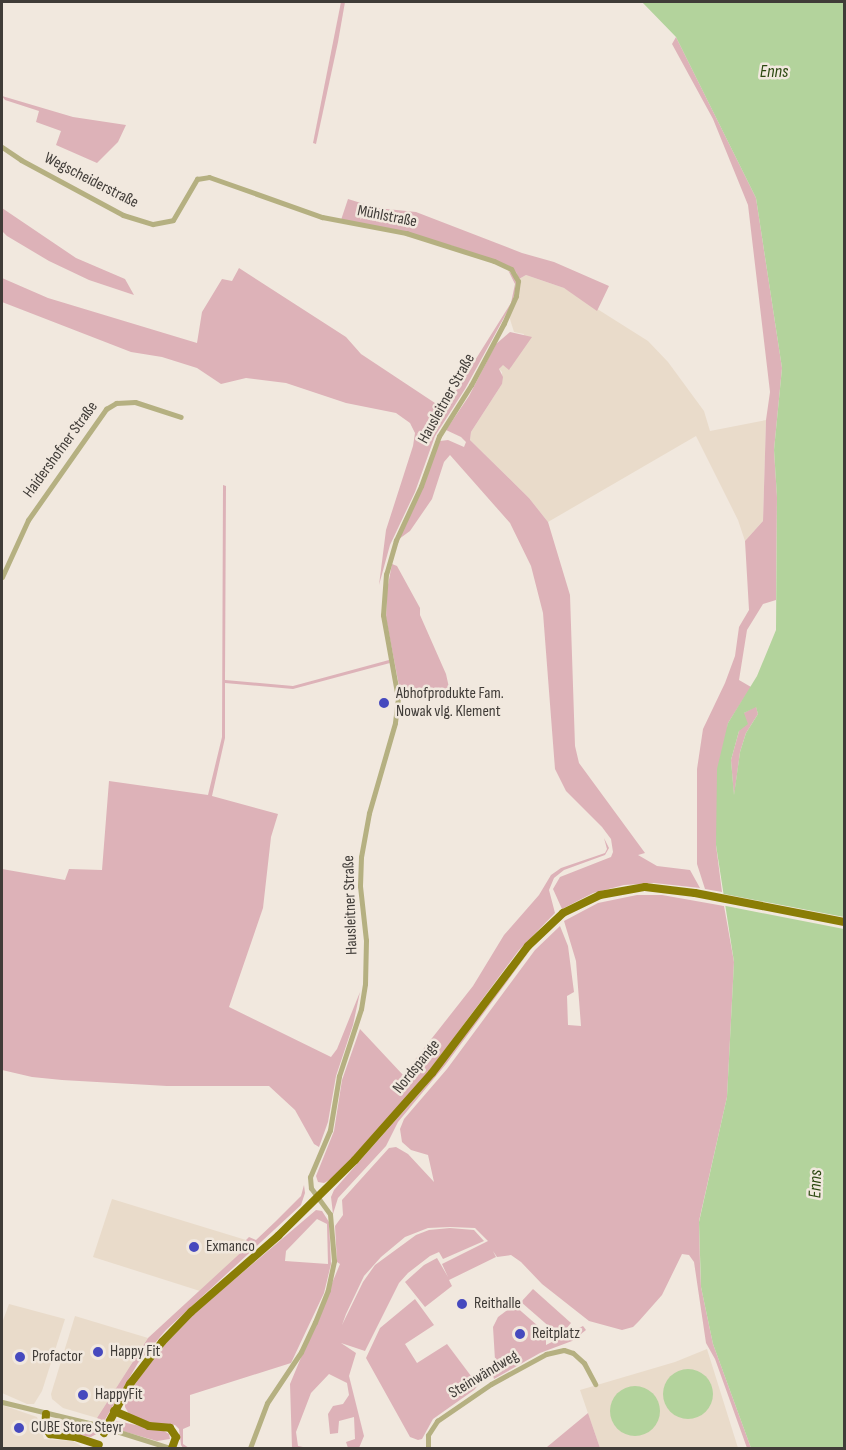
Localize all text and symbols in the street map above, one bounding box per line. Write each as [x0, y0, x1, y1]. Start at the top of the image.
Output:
water label: Enns [760, 61, 788, 83]
street label: Wegscheiderstraße [41, 149, 141, 213]
street label: Mühlstraße [356, 202, 418, 232]
street label: Hausleitner Straße [414, 351, 480, 447]
street label: Haidershofner Straße [20, 398, 102, 502]
place label: Abhofprodukte Fam. Nowak vlg. Klement [396, 684, 504, 722]
marker: Abhofprodukte Fam. Nowak vlg. Klement [377, 696, 391, 710]
street label: Hausleitner Straße [340, 855, 362, 955]
street label: Nordspange [389, 1036, 445, 1098]
water label: Enns [805, 1169, 827, 1199]
place label: Exmanco [206, 1237, 255, 1257]
marker: Exmanco [187, 1240, 201, 1254]
place label: Reithalle [474, 1294, 521, 1314]
marker: Reithalle [455, 1297, 469, 1311]
place label: Reitplatz [532, 1324, 580, 1344]
marker: Reitplatz [513, 1327, 527, 1341]
place label: Happy Fit [110, 1342, 160, 1362]
marker: Happy Fit [91, 1345, 105, 1359]
place label: Profactor [32, 1347, 83, 1367]
street label: Steinwändweg [446, 1347, 522, 1403]
marker: Profactor [13, 1350, 27, 1364]
place label: HappyFit [95, 1385, 143, 1405]
marker: HappyFit [76, 1388, 90, 1402]
place label: CUBE Store Steyr [31, 1418, 123, 1438]
marker: CUBE Store Steyr [12, 1421, 26, 1435]

